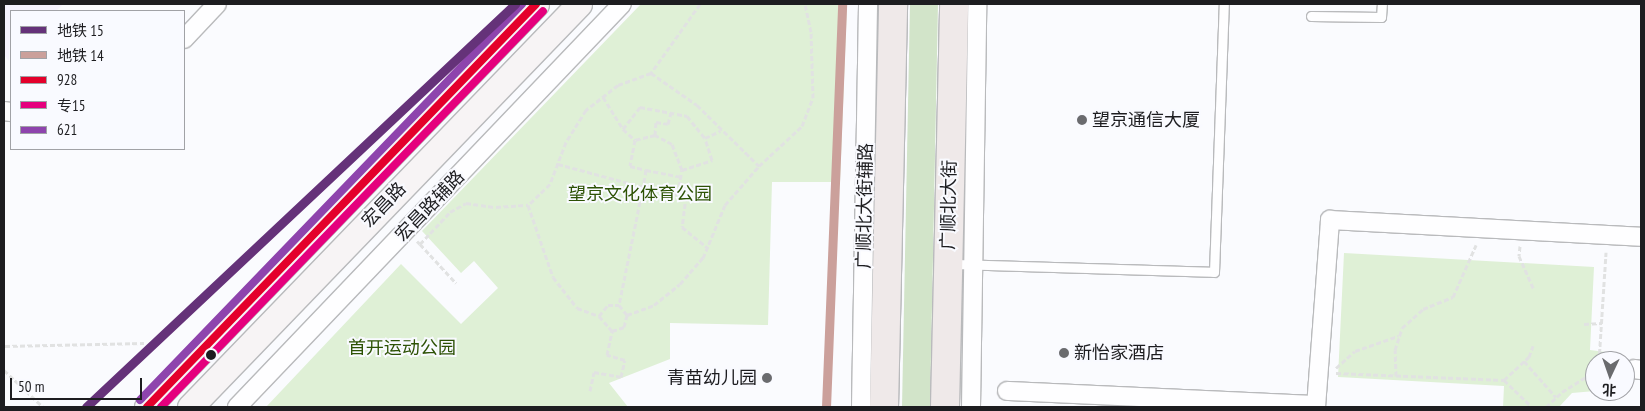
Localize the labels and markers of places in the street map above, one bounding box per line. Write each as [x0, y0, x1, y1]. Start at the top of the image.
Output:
place label: 望京通信大厦 [1092, 109, 1200, 131]
marker: 望京通信大厦 [1076, 114, 1088, 126]
place label: 新怡家酒店 [1074, 342, 1164, 364]
marker: 新怡家酒店 [1058, 347, 1070, 359]
unlabelled marker [206, 350, 216, 360]
place label: 青苗幼儿园 [667, 367, 757, 389]
marker: 青苗幼儿园 [761, 372, 773, 384]

